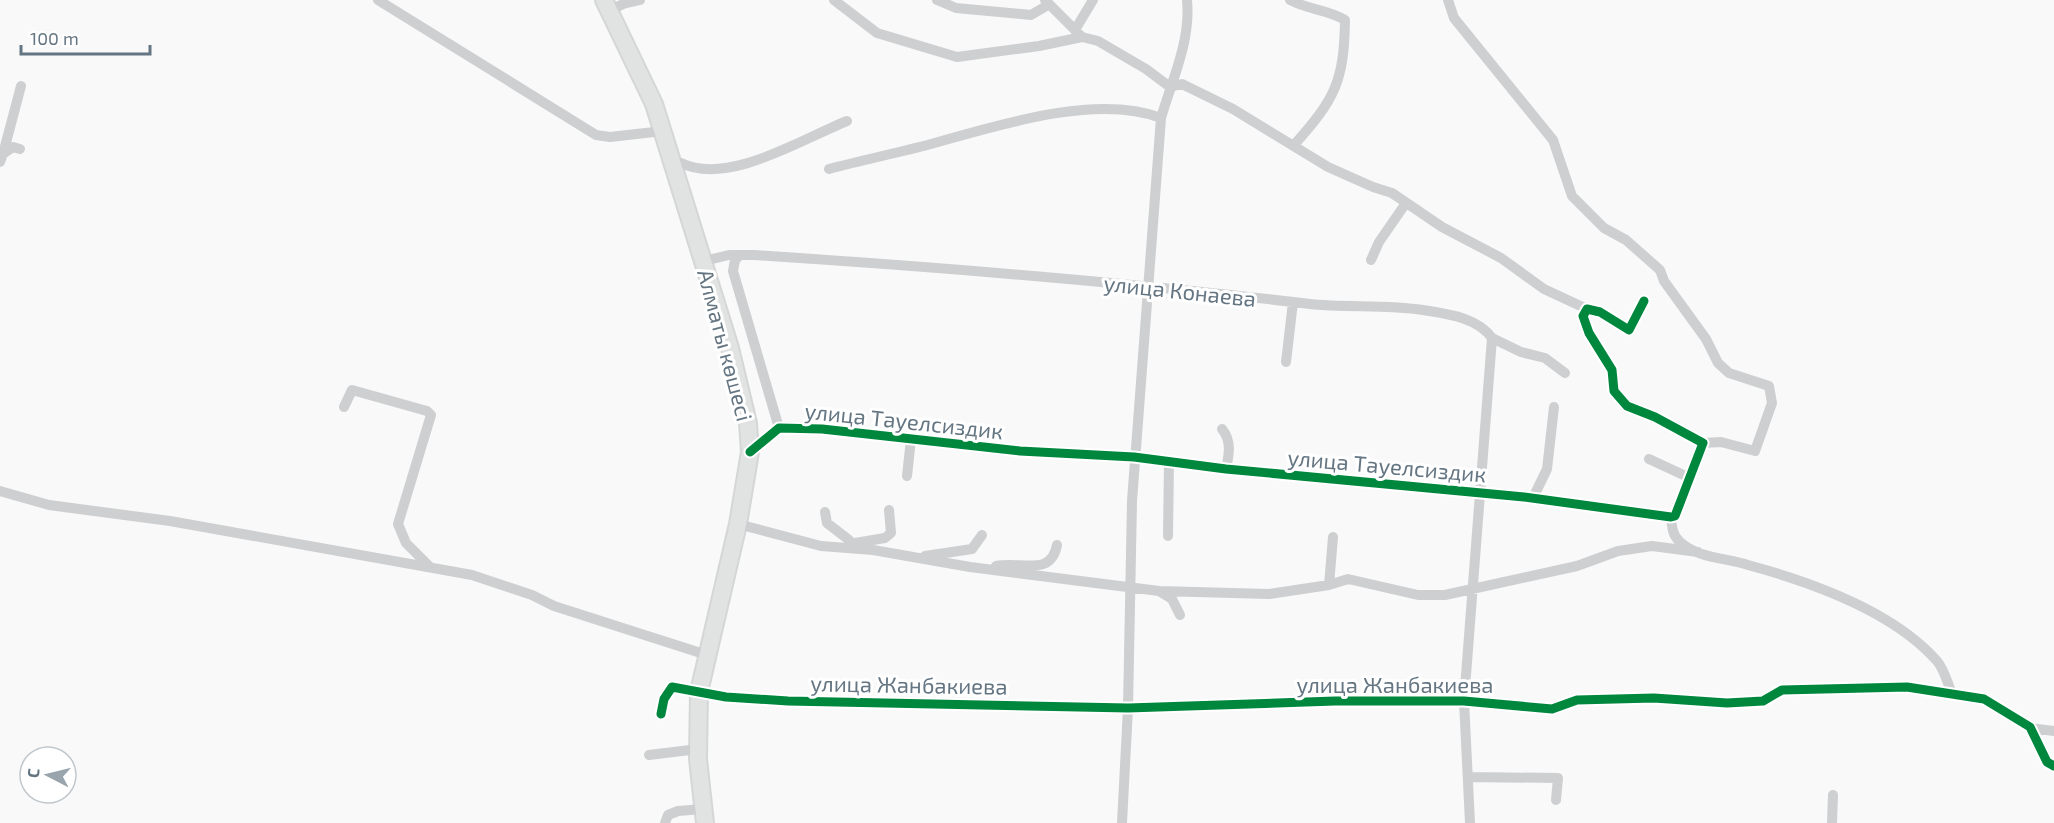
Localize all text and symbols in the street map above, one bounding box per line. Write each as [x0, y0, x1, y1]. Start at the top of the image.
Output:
scale bar [21, 18, 150, 56]
text: 100 m [30, 27, 79, 49]
street label: Алматы көшесі [693, 266, 759, 424]
street label: улица Конаева [1102, 269, 1258, 312]
street label: улица Тауелсиздик [803, 397, 1005, 444]
street label: улица Тауелсиздик [1287, 443, 1488, 488]
street label: улица Жанбакиева [810, 669, 1008, 700]
street label: улица Жанбакиева [1297, 671, 1493, 698]
north arrow [18, 745, 78, 805]
text: С [23, 767, 43, 779]

